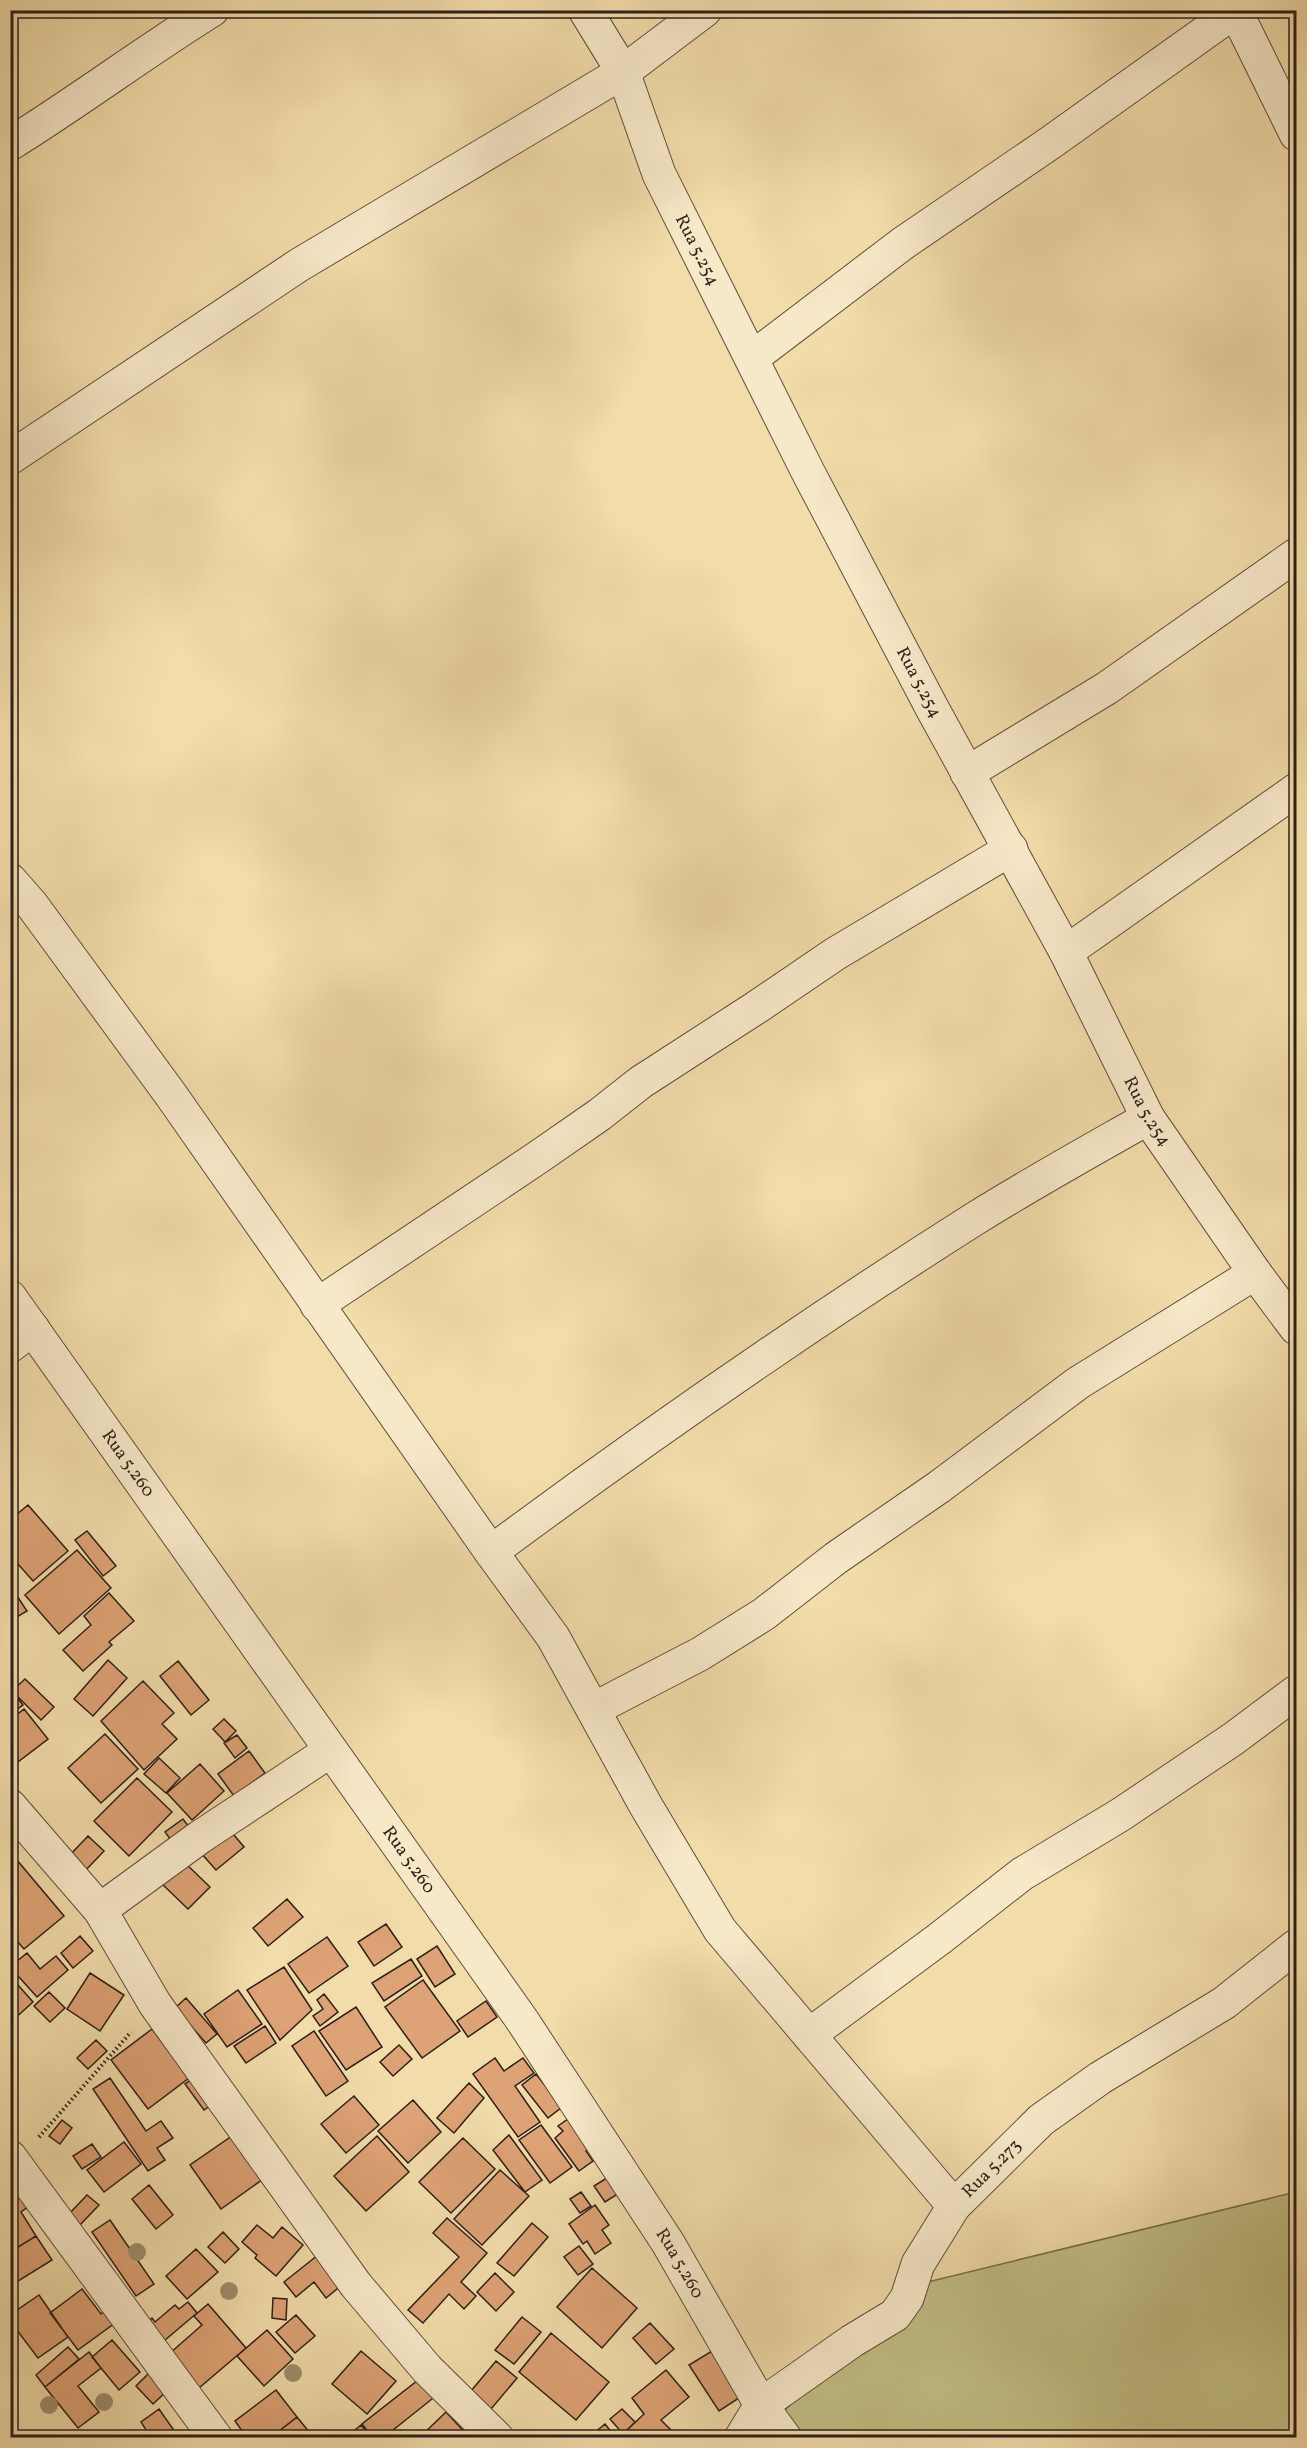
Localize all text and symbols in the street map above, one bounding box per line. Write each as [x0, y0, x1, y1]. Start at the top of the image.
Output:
street label: Rua 5.254 [669, 210, 725, 290]
street label: Rua 5.254 [890, 643, 948, 723]
street label: Rua 5.254 [1117, 1072, 1177, 1152]
street label: Rua 5.260 [95, 1425, 161, 1503]
street label: Rua 5.260 [376, 1821, 441, 1899]
street label: Rua 5.273 [956, 2134, 1027, 2204]
street label: Rua 5.260 [649, 2223, 710, 2303]

